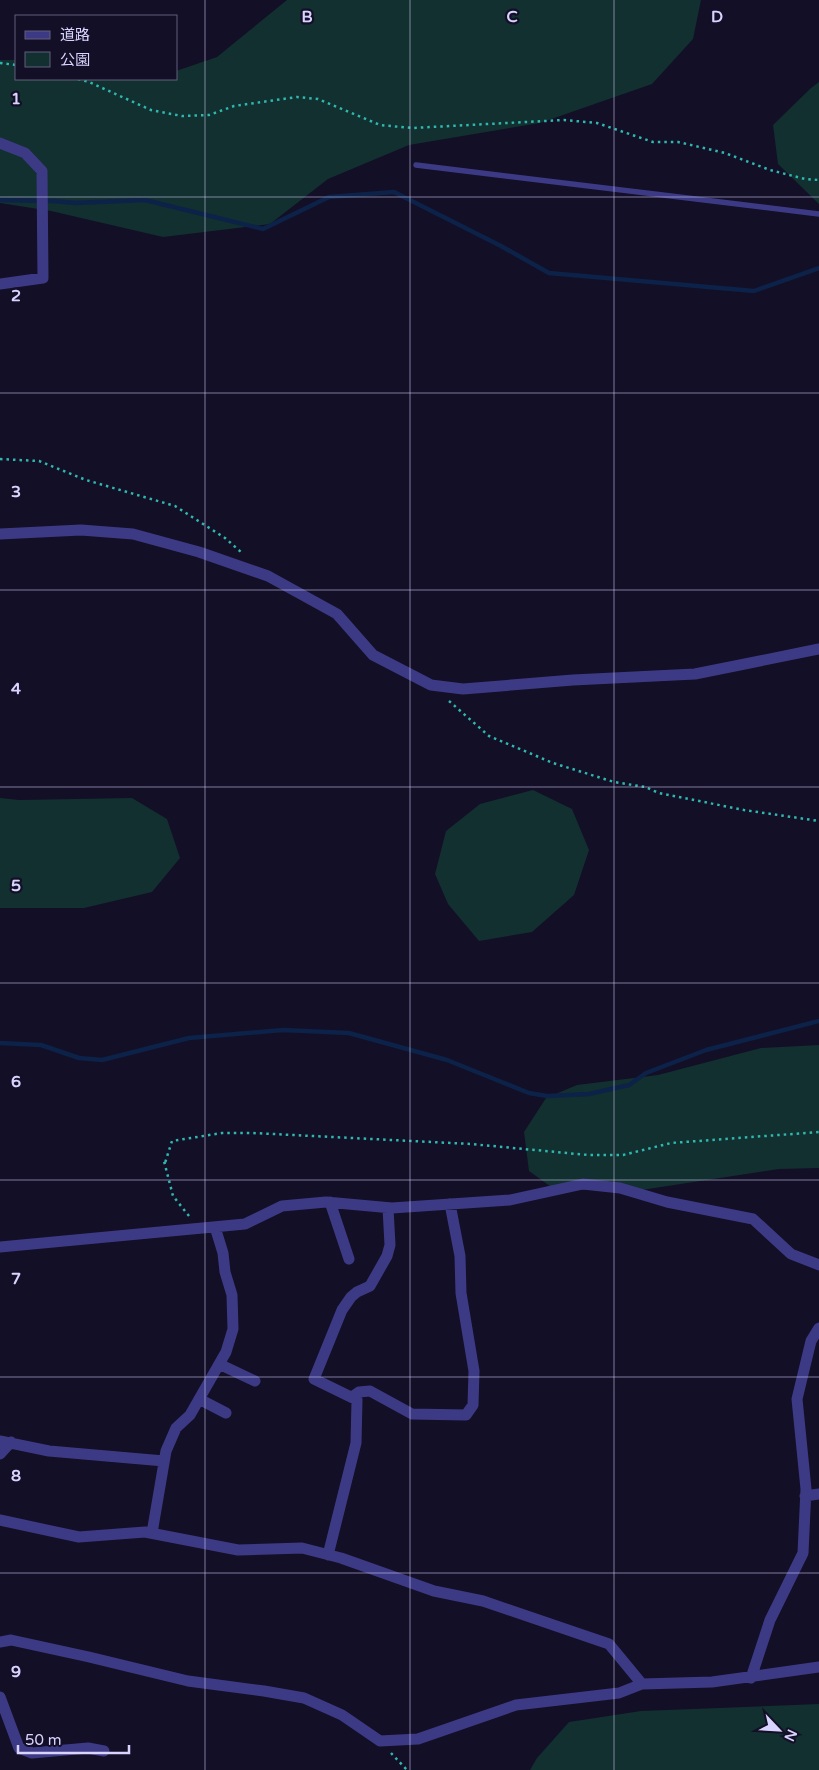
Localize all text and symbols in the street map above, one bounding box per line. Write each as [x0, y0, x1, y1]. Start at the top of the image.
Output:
text: B [301, 7, 313, 27]
text: C [506, 7, 518, 27]
text: D [711, 7, 723, 27]
legend [15, 15, 178, 80]
text: 道路 [60, 26, 90, 44]
text: 公園 [60, 51, 90, 69]
text: 1 [11, 89, 21, 109]
text: 2 [11, 286, 21, 306]
text: 3 [11, 482, 21, 502]
text: 4 [11, 679, 21, 699]
text: 5 [11, 876, 21, 896]
text: 6 [11, 1072, 21, 1092]
text: 7 [11, 1269, 21, 1289]
text: 8 [11, 1466, 21, 1486]
text: 9 [11, 1662, 21, 1682]
north arrow [754, 1705, 804, 1755]
scale bar [18, 1722, 129, 1754]
text: N [780, 1727, 800, 1744]
text: 50 m [25, 1731, 62, 1749]

